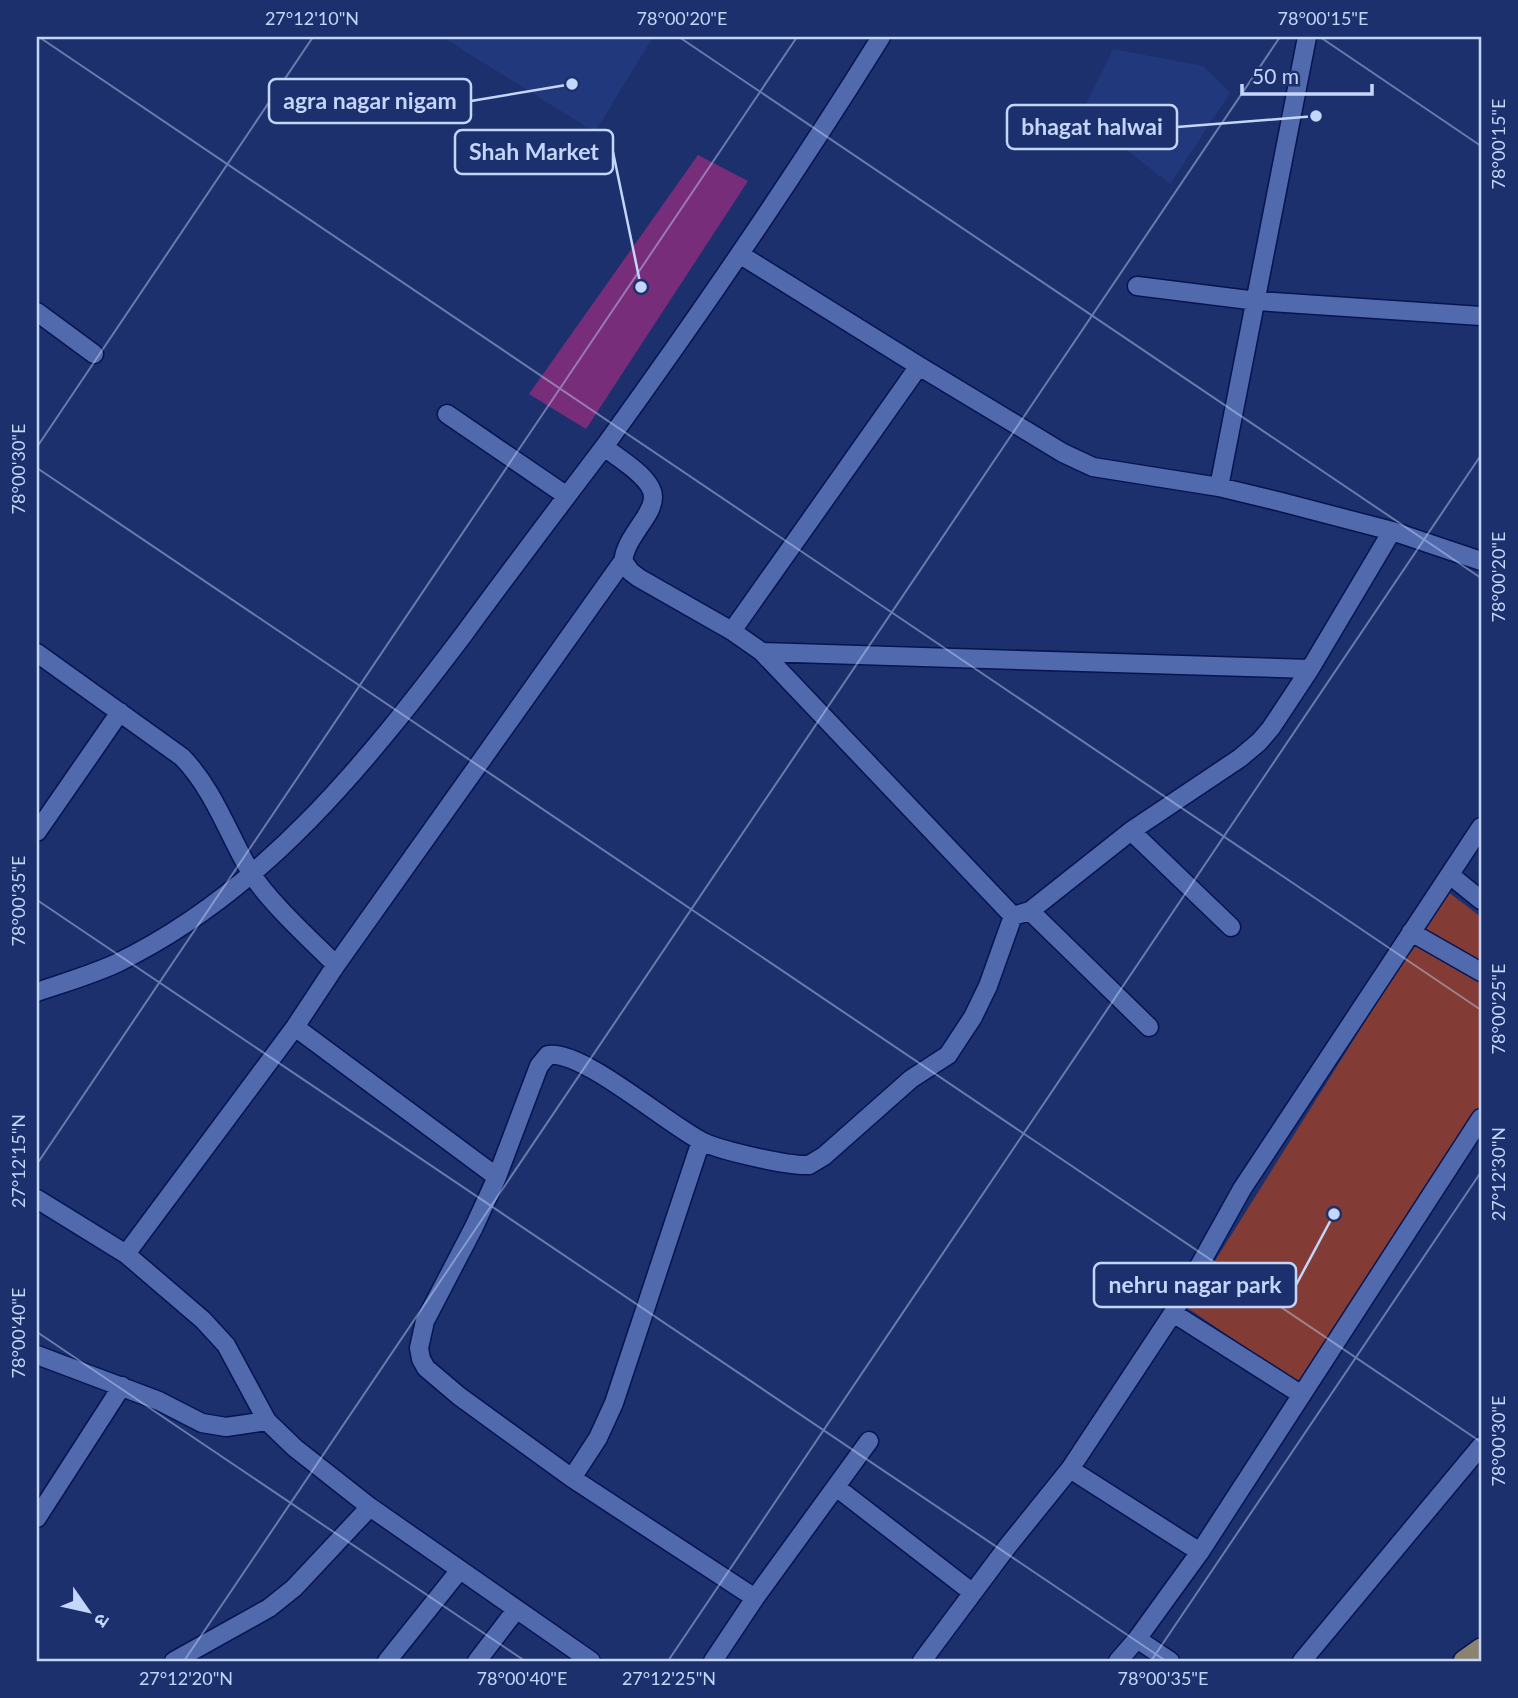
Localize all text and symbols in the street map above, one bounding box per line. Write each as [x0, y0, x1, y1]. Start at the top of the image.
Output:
text: 27°12'10"N [265, 7, 359, 29]
text: 78°00'20"E [637, 7, 727, 29]
text: 78°00'15"E [1278, 7, 1368, 29]
scale bar [1242, 52, 1371, 96]
text: 50 m [1252, 63, 1299, 88]
callout: agra nagar nigam [269, 79, 471, 123]
text: agra nagar nigam [283, 86, 457, 114]
text: 78°00'15"E [1487, 99, 1509, 189]
callout: bhagat halwai [1007, 105, 1177, 149]
text: bhagat halwai [1021, 112, 1163, 140]
callout: Shah Market [455, 130, 613, 174]
text: Shah Market [469, 137, 599, 165]
text: 78°00'30"E [7, 424, 29, 514]
text: 78°00'20"E [1487, 532, 1509, 622]
text: 78°00'35"E [7, 856, 29, 946]
text: 78°00'25"E [1487, 964, 1509, 1054]
text: 27°12'15"N [7, 1114, 29, 1208]
text: 27°12'30"N [1487, 1127, 1509, 1221]
callout: nehru nagar park [1094, 1263, 1296, 1307]
text: nehru nagar park [1108, 1270, 1282, 1298]
text: 78°00'40"E [7, 1288, 29, 1378]
text: 78°00'30"E [1487, 1396, 1509, 1486]
north arrow [52, 1576, 122, 1646]
text: उ [89, 1610, 115, 1633]
text: 27°12'20"N [139, 1667, 233, 1689]
text: 78°00'40"E [477, 1667, 567, 1689]
text: 27°12'25"N [622, 1667, 716, 1689]
text: 78°00'35"E [1118, 1667, 1208, 1689]

